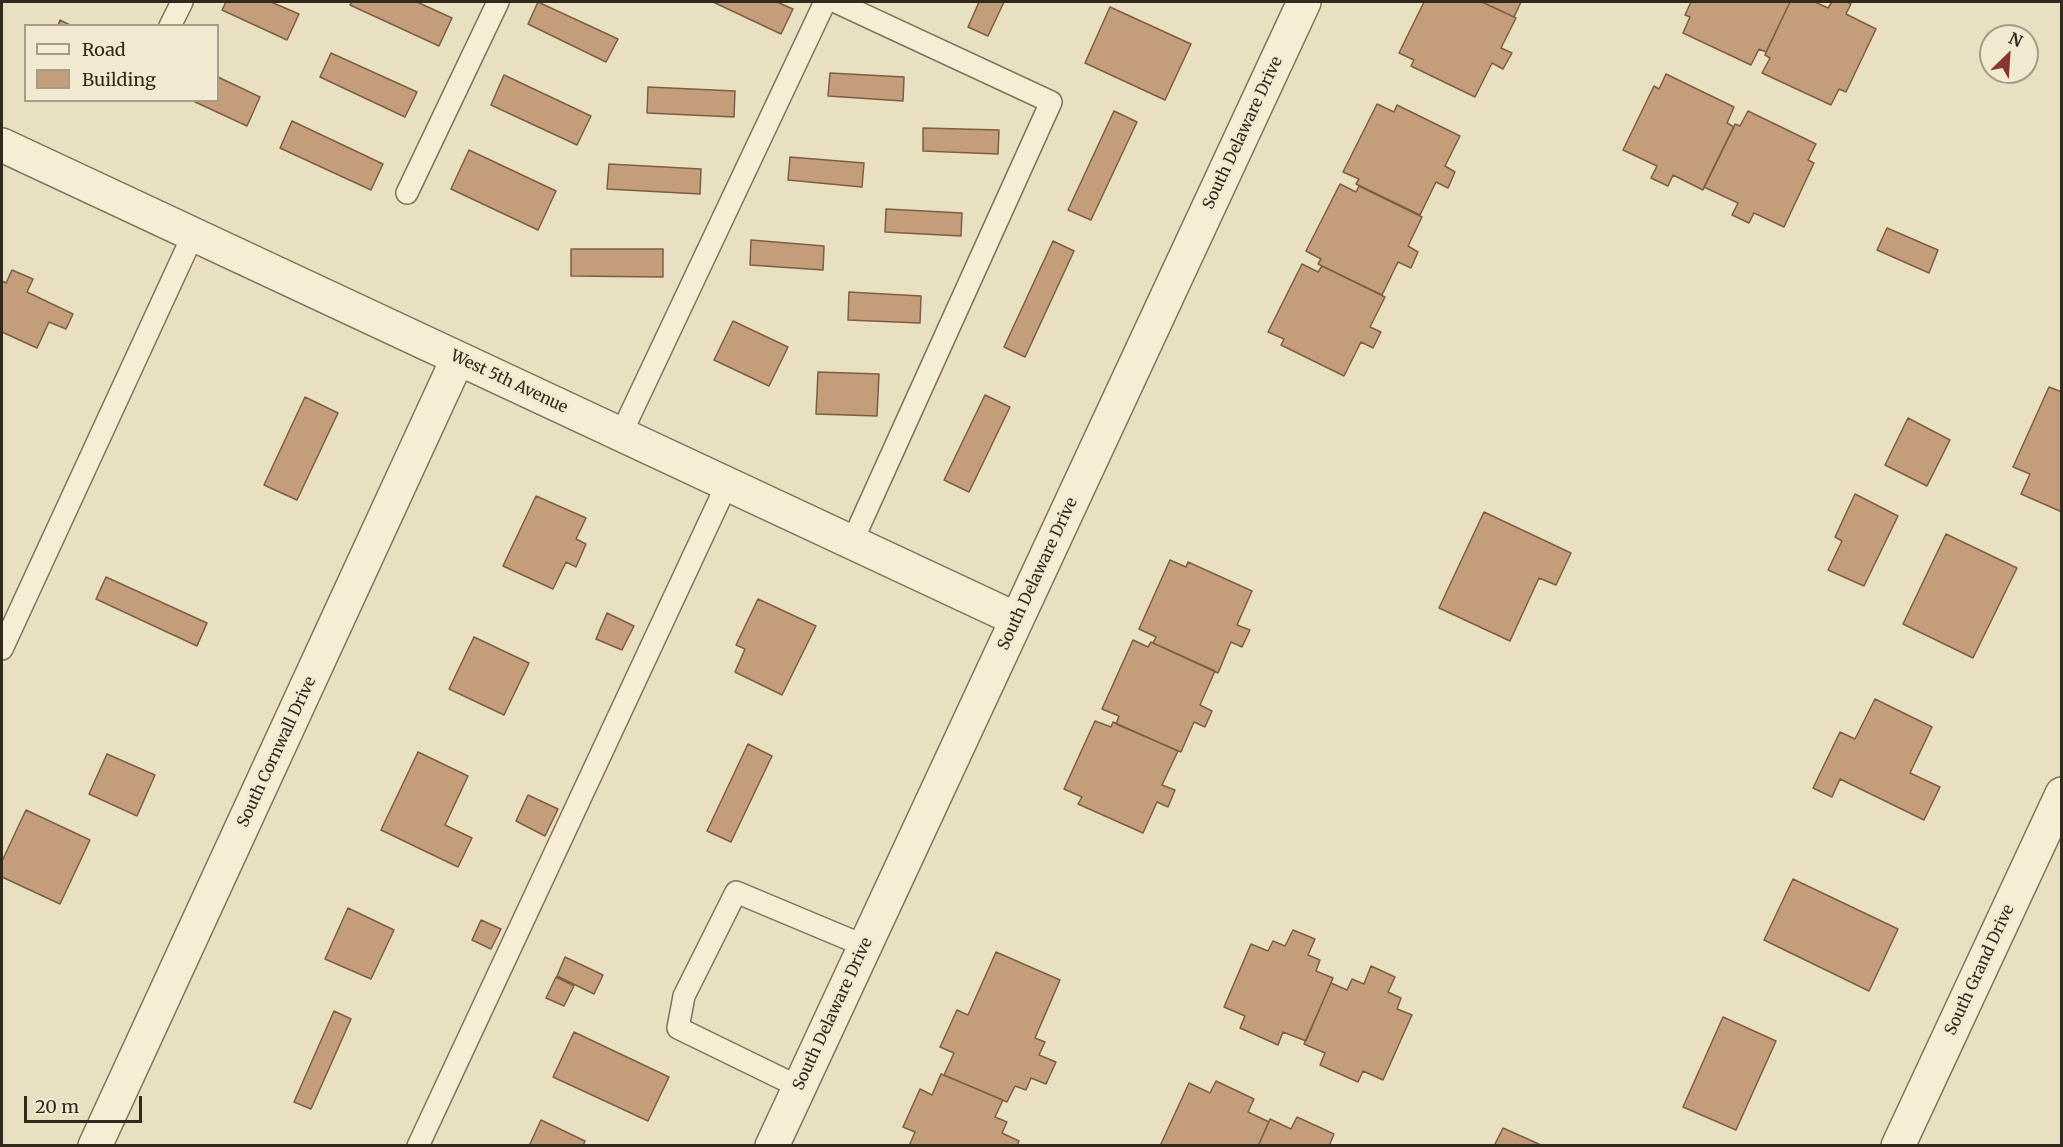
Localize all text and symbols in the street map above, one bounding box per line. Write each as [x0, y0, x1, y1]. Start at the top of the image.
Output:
legend [24, 24, 219, 102]
north arrow [1979, 24, 2039, 84]
text: N [2006, 28, 2026, 51]
text: Road [82, 38, 126, 61]
street label: South Delaware Drive [1199, 54, 1287, 212]
text: Building [82, 68, 156, 91]
street label: West 5th Avenue [447, 346, 571, 418]
street label: South Delaware Drive [994, 495, 1082, 653]
street label: South Cornwall Drive [234, 674, 320, 830]
street label: South Grand Drive [1941, 902, 2019, 1038]
street label: South Delaware Drive [789, 935, 877, 1093]
scale bar [27, 1084, 146, 1122]
text: 20 m [35, 1095, 79, 1118]

